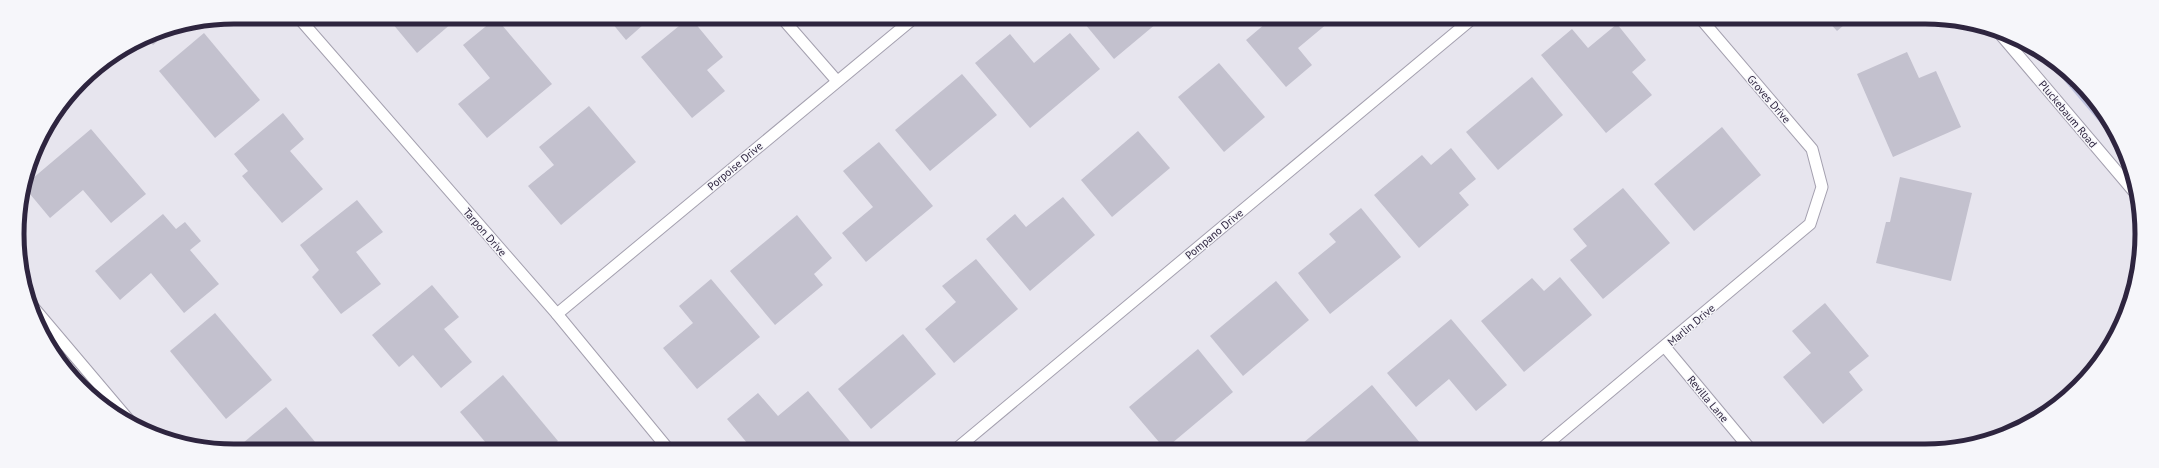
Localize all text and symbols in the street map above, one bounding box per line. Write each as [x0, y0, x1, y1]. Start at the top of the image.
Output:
street label: Groves Drive [1744, 72, 1794, 126]
street label: Pluckebaum Road [2036, 78, 2100, 151]
street label: Porpoise Drive [704, 139, 766, 193]
street label: Tarpon Drive [460, 205, 510, 259]
street label: Pompano Drive [1182, 205, 1246, 262]
street label: Marlin Drive [1664, 301, 1718, 349]
street label: Revilla Lane [1684, 373, 1732, 426]

